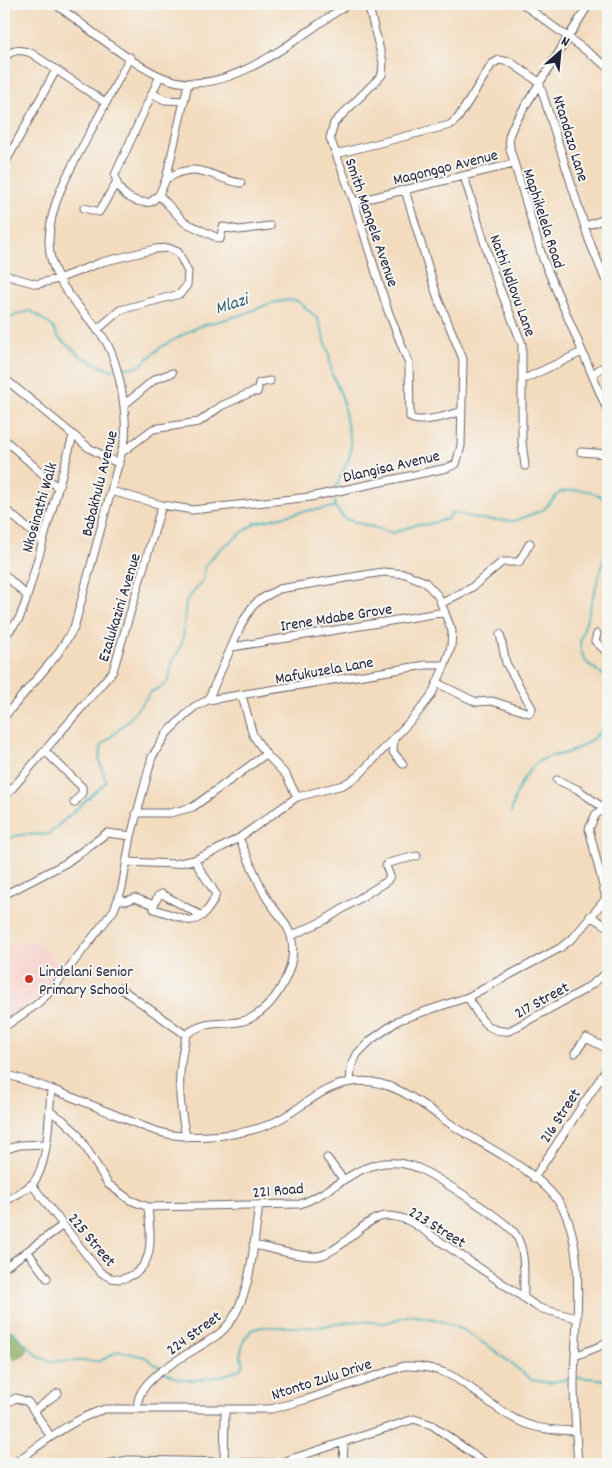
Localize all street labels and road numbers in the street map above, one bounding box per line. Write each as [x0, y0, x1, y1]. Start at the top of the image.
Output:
street label: Ntandazo Lane [546, 93, 594, 185]
street label: Maqongqo Avenue [391, 144, 500, 193]
street label: Smith Manqele Avenue [338, 155, 403, 290]
street label: Maphikelela Road [516, 166, 570, 272]
street label: Nathi Ndlovu Lane [482, 232, 541, 340]
street label: Babakhulu Avenue [76, 428, 125, 539]
street label: Dlangisa Avenue [341, 445, 442, 490]
street label: Nkosinathi Walk [17, 460, 64, 556]
street label: Ezalukazini Avenue [93, 551, 148, 665]
street label: Irene Mdabe Grove [279, 598, 394, 639]
street label: Mafukuzela Lane [273, 652, 375, 691]
street label: 217 Street [511, 977, 574, 1026]
street label: 216 Street [535, 1084, 587, 1148]
street label: 221 Road [252, 1178, 305, 1205]
street label: 223 Street [404, 1202, 470, 1255]
street label: 225 Street [62, 1209, 121, 1273]
street label: 224 Street [162, 1306, 227, 1362]
street label: Ntonto Zulu Drive [269, 1353, 375, 1407]

